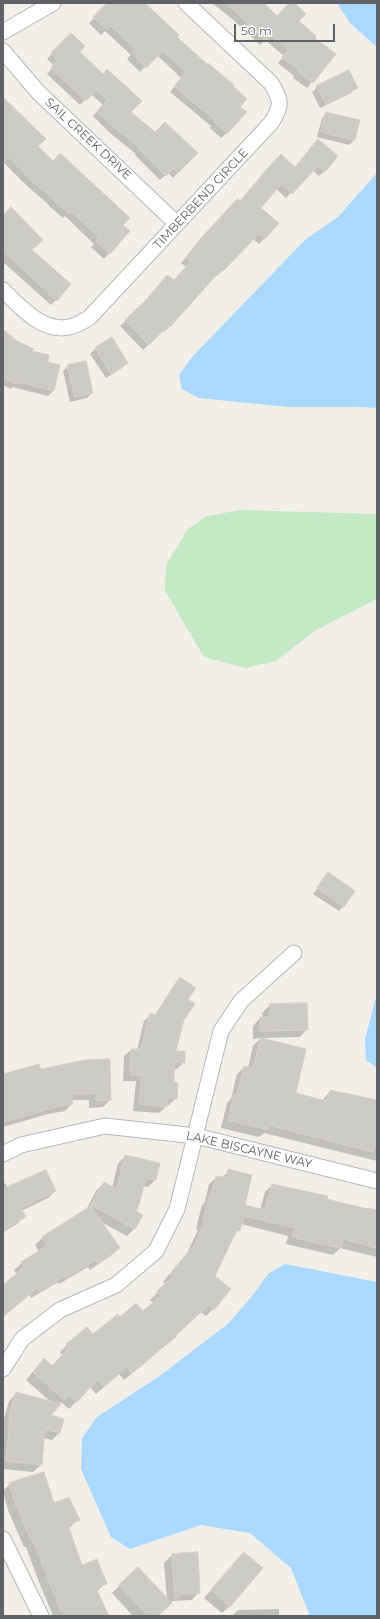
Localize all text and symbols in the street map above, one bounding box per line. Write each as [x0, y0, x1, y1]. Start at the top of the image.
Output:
scale bar [236, 16, 337, 42]
text: 50 m [241, 23, 272, 38]
street label: SAIL CREEK DRIVE [42, 95, 134, 183]
street label: TIMBERBEND CIRCLE [151, 146, 251, 252]
street label: LAKE BISCAYNE WAY [185, 1129, 313, 1171]

